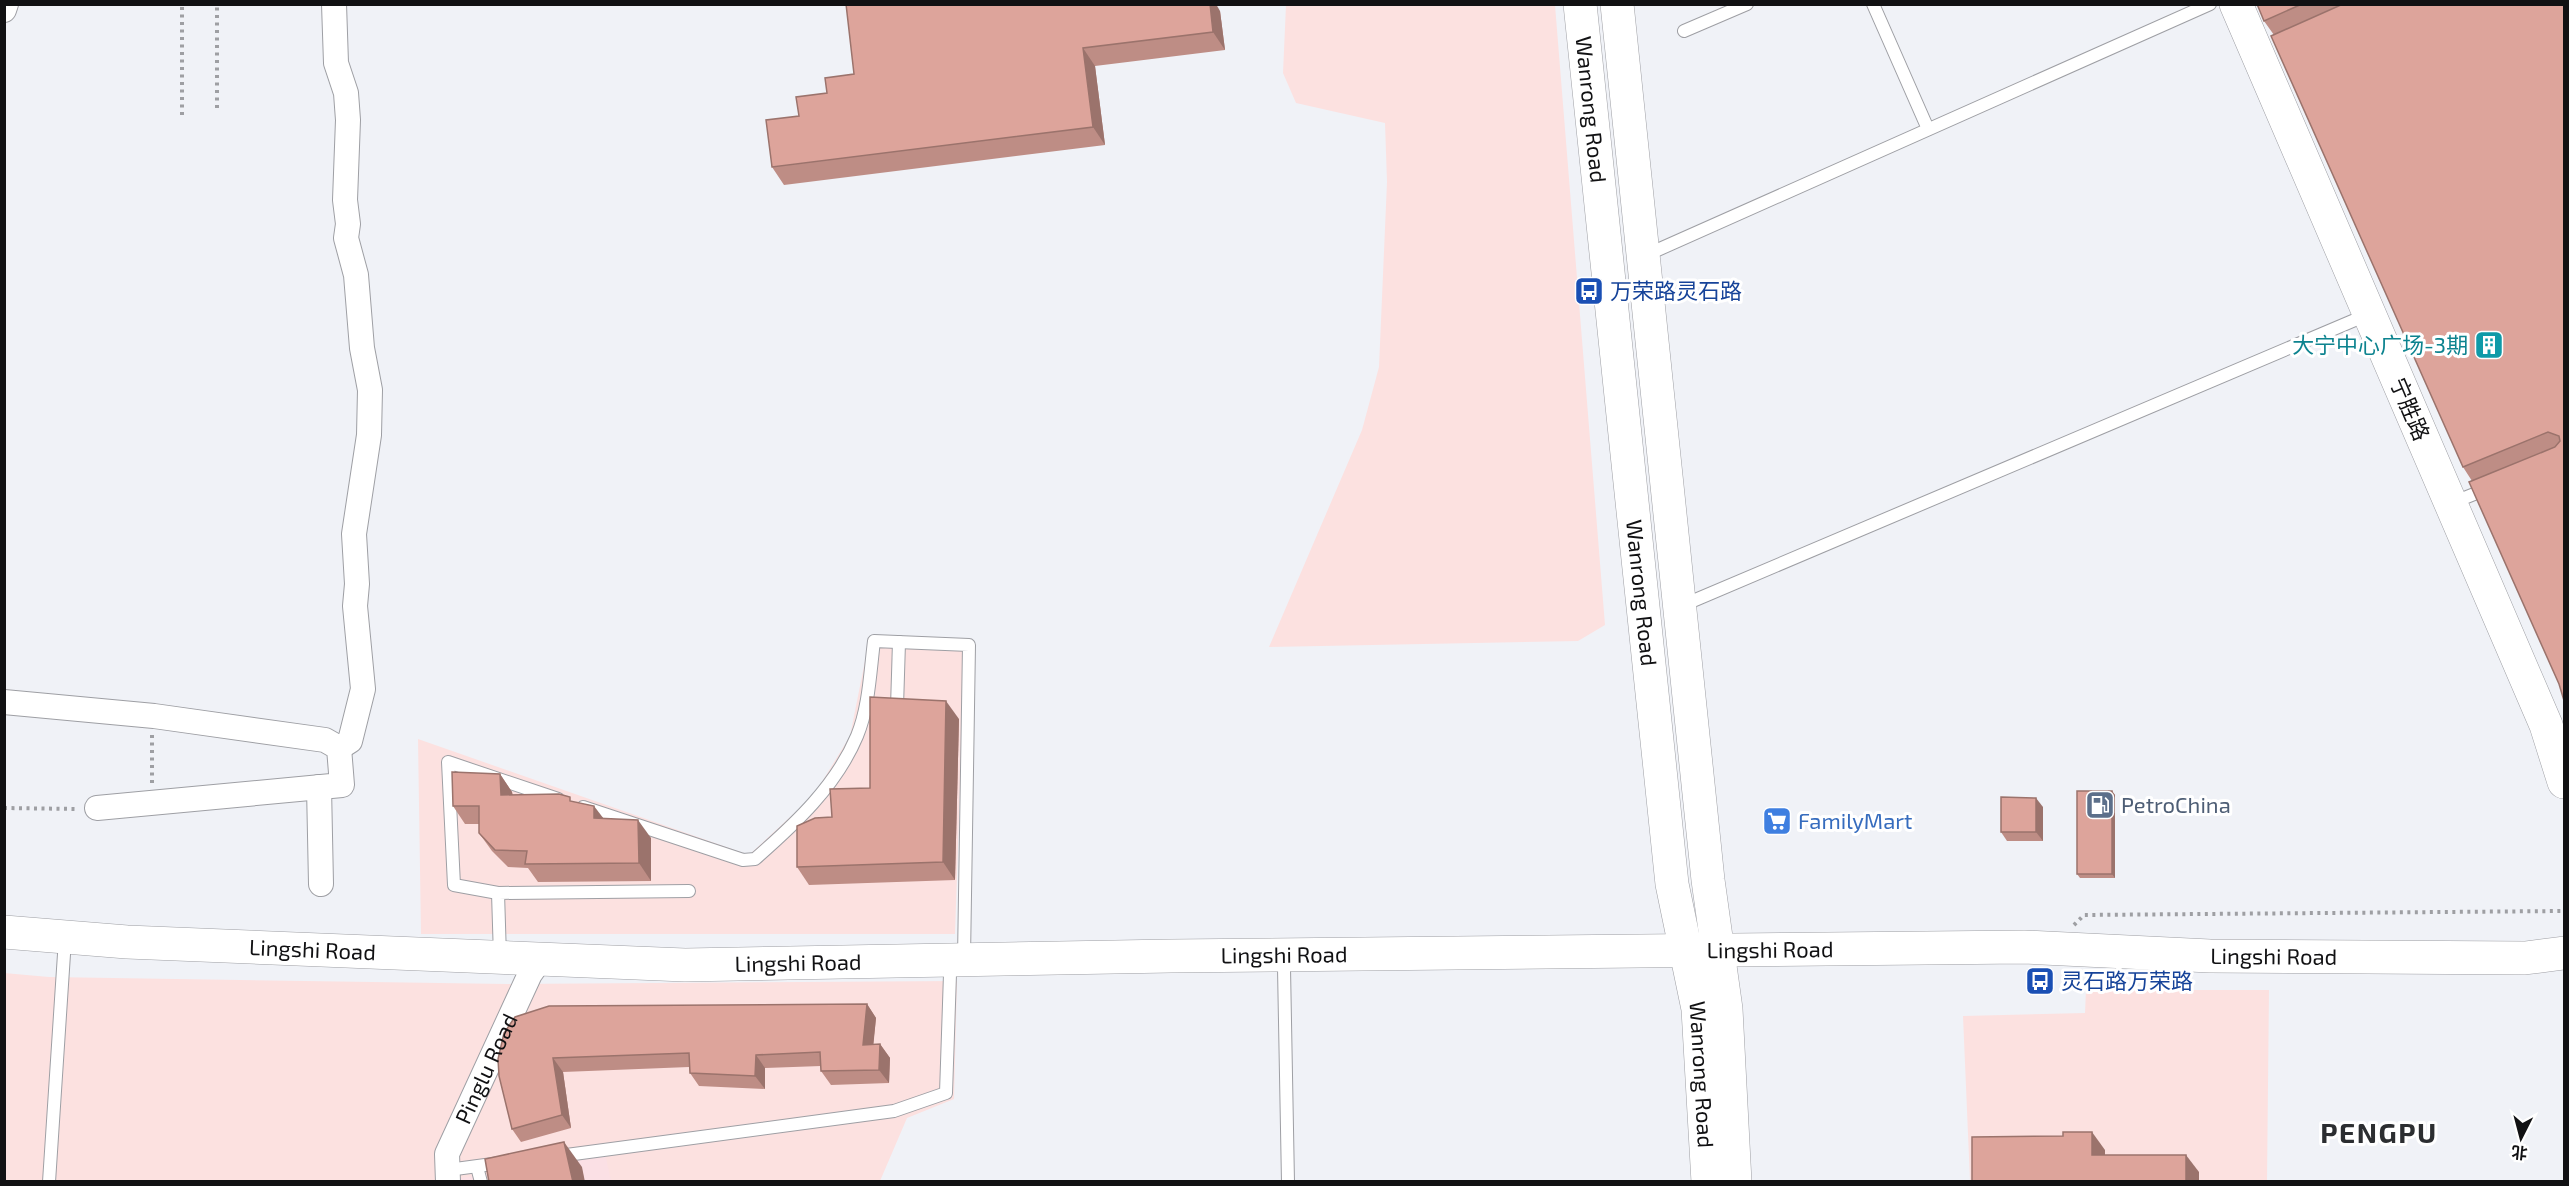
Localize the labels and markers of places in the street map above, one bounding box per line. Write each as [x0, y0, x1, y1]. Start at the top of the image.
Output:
bus stop icon: 万荣路灵石路 [1573, 275, 1605, 307]
place label: 万荣路灵石路 [1610, 277, 1742, 303]
building icon: 大宁中心广场-3期 [2473, 329, 2505, 361]
place label: 大宁中心广场-3期 [2292, 331, 2468, 357]
fuel station icon: PetroChina [2084, 789, 2116, 821]
place label: PetroChina [2121, 791, 2231, 817]
supermarket icon: FamilyMart [1761, 805, 1793, 837]
place label: FamilyMart [1798, 807, 1912, 833]
bus stop icon: 灵石路万荣路 [2024, 965, 2056, 997]
place label: 灵石路万荣路 [2061, 967, 2193, 993]

